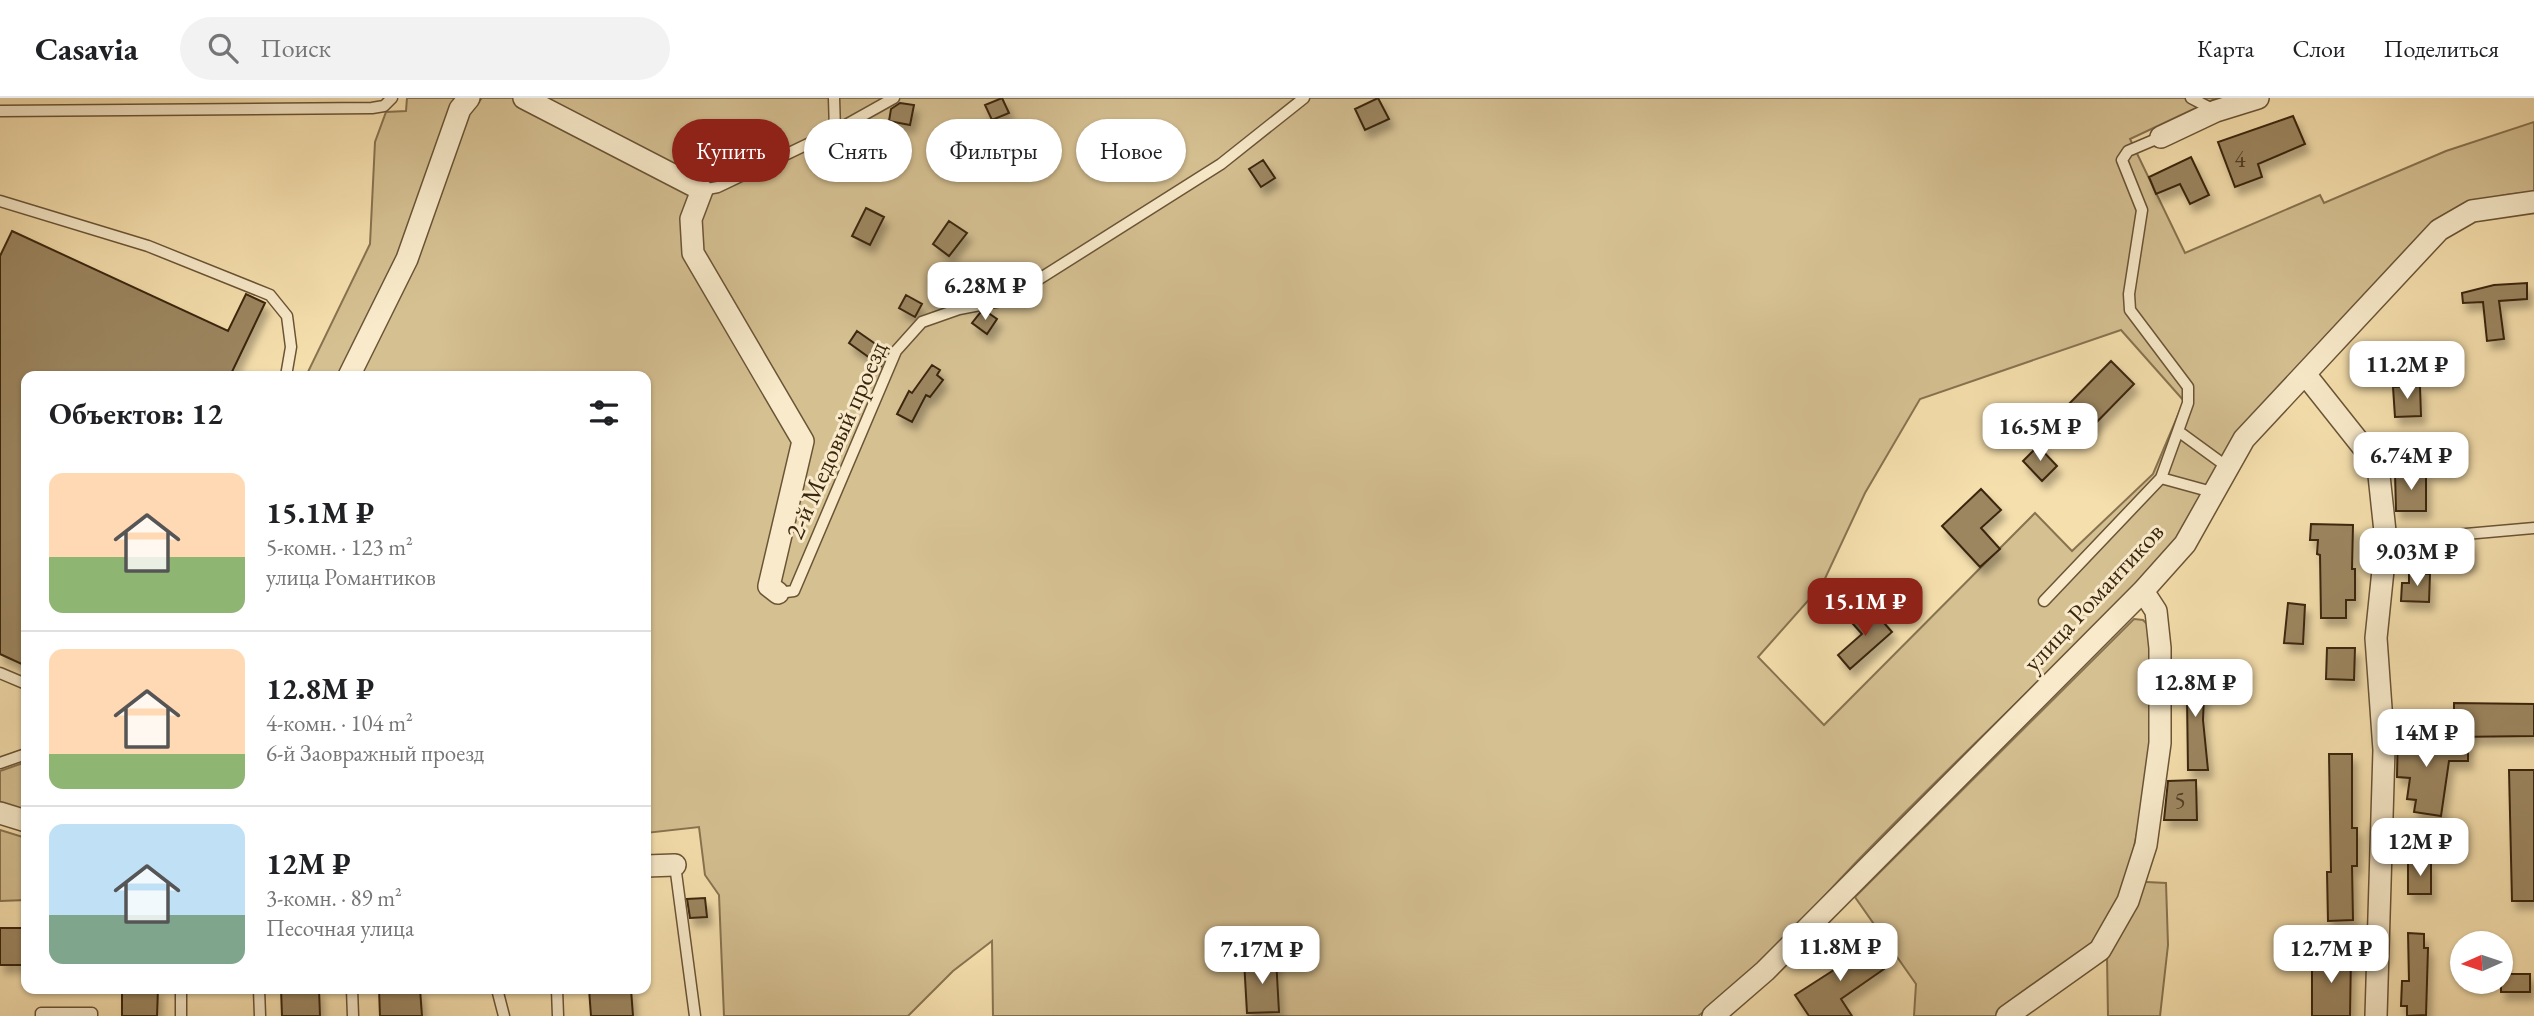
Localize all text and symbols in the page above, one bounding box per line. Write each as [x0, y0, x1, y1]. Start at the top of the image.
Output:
search box [180, 17, 670, 80]
text: Casavia [35, 27, 138, 70]
icon: search [204, 29, 242, 67]
text: Поиск [260, 31, 331, 65]
text: Карта [2197, 33, 2254, 64]
text: Слои [2292, 33, 2346, 64]
text: Поделиться [2384, 33, 2499, 64]
chip: Купить [672, 119, 790, 182]
chip: Снять [804, 119, 912, 182]
chip: Фильтры [926, 119, 1062, 182]
chip: Новое [1076, 119, 1186, 182]
house number: 4 [2234, 144, 2246, 174]
pin: 6.28M ₽ [920, 262, 1050, 322]
text: 6.28M ₽ [944, 270, 1026, 300]
street label: 2-й Медовый проезд [777, 336, 895, 544]
pin: 11.2M ₽ [2342, 342, 2472, 401]
text: 11.2M ₽ [2366, 349, 2448, 379]
text: Объектов: 12 [49, 394, 223, 433]
icon: filters [585, 394, 623, 432]
pin: 16.5M ₽ [1975, 404, 2105, 463]
text: 16.5M ₽ [1999, 411, 2081, 441]
pin: 6.74M ₽ [2346, 432, 2476, 492]
text: 6.74M ₽ [2370, 440, 2452, 470]
text: 15.1M ₽ [266, 493, 374, 532]
icon: home [105, 501, 189, 585]
street label: улица Романтиков [2015, 515, 2171, 679]
pin: 9.03M ₽ [2352, 528, 2482, 588]
text: 5-комн. · 123 m² [266, 532, 413, 562]
text: 9.03M ₽ [2376, 536, 2458, 566]
text: улица Романтиков [266, 562, 436, 592]
pin: 15.1M ₽ [1800, 578, 1930, 638]
text: 15.1M ₽ [1824, 586, 1906, 616]
pin: 12.8M ₽ [2130, 660, 2260, 719]
text: 12.8M ₽ [2154, 667, 2236, 697]
text: 12.8M ₽ [266, 669, 374, 708]
icon: home [105, 677, 189, 761]
text: 4-комн. · 104 m² [266, 708, 413, 738]
pin: 14M ₽ [2377, 710, 2475, 769]
text: 14M ₽ [2393, 717, 2459, 747]
text: 6-й Заовражный проезд [266, 738, 484, 768]
house number: 5 [2174, 785, 2186, 815]
pin: 12M ₽ [2371, 818, 2469, 878]
text: 12M ₽ [2387, 826, 2453, 856]
text: 12M ₽ [266, 844, 351, 883]
icon: home [105, 852, 189, 936]
text: 3-комн. · 89 m² [266, 883, 402, 913]
text: Песочная улица [266, 913, 414, 943]
pin: 11.8M ₽ [1775, 924, 1905, 983]
pin: 7.17M ₽ [1197, 926, 1327, 986]
pin: 12.7M ₽ [2266, 926, 2396, 985]
text: 11.8M ₽ [1799, 931, 1881, 961]
north arrow [2450, 931, 2513, 994]
map controls [2450, 931, 2513, 994]
text: 12.7M ₽ [2290, 933, 2372, 963]
text: 7.17M ₽ [1221, 934, 1303, 964]

